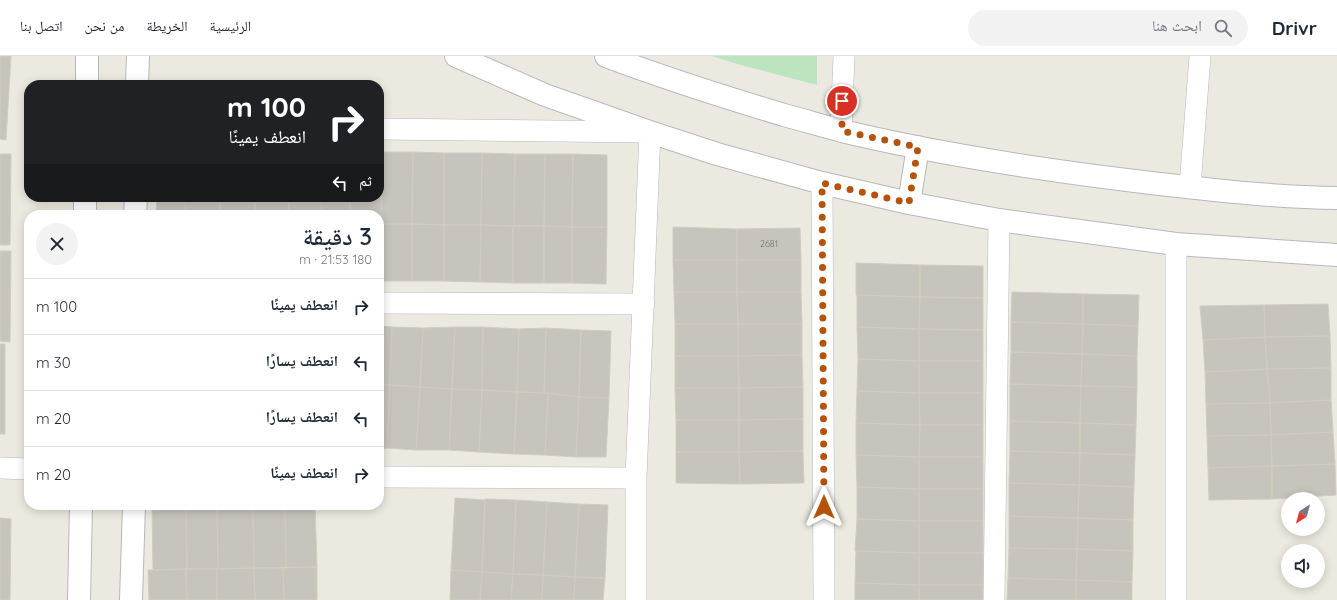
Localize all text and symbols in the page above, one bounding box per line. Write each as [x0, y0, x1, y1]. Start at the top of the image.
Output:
search box [968, 10, 1248, 46]
text: ابحث هنا [1152, 16, 1202, 35]
text: Drivr [1272, 16, 1317, 40]
text: اتصل بنا [20, 17, 63, 35]
text: من نحن [85, 17, 124, 35]
text: الخريطة [146, 17, 188, 35]
text: الرئيسية [210, 17, 251, 35]
icon: search [1212, 17, 1234, 39]
pin [825, 84, 859, 118]
text: 100 m [227, 89, 306, 124]
icon: arrive [831, 90, 853, 112]
icon: right [320, 96, 372, 148]
text: انعطف يمينًا [228, 125, 306, 148]
text: ثم [359, 171, 372, 190]
icon: left [329, 172, 351, 194]
text: 3 دقيقة [303, 221, 372, 251]
button: close [36, 223, 78, 265]
house number: 2681 [760, 238, 778, 249]
text: 180 m · 21:53 [299, 251, 372, 267]
text: انعطف يمينًا [270, 295, 338, 314]
icon: right [350, 296, 372, 318]
text: 100 m [36, 297, 77, 316]
text: انعطف يسارًا [266, 351, 338, 370]
icon: left [350, 352, 372, 374]
text: 30 m [36, 353, 71, 372]
text: انعطف يسارًا [266, 407, 338, 426]
icon: left [350, 408, 372, 430]
text: 20 m [36, 409, 71, 428]
text: انعطف يمينًا [270, 463, 338, 482]
icon: right [350, 464, 372, 486]
text: 20 m [36, 465, 71, 484]
position arrow [803, 486, 845, 528]
north arrow [1281, 492, 1325, 536]
map controls [1281, 492, 1325, 588]
button: sound [1281, 544, 1325, 588]

